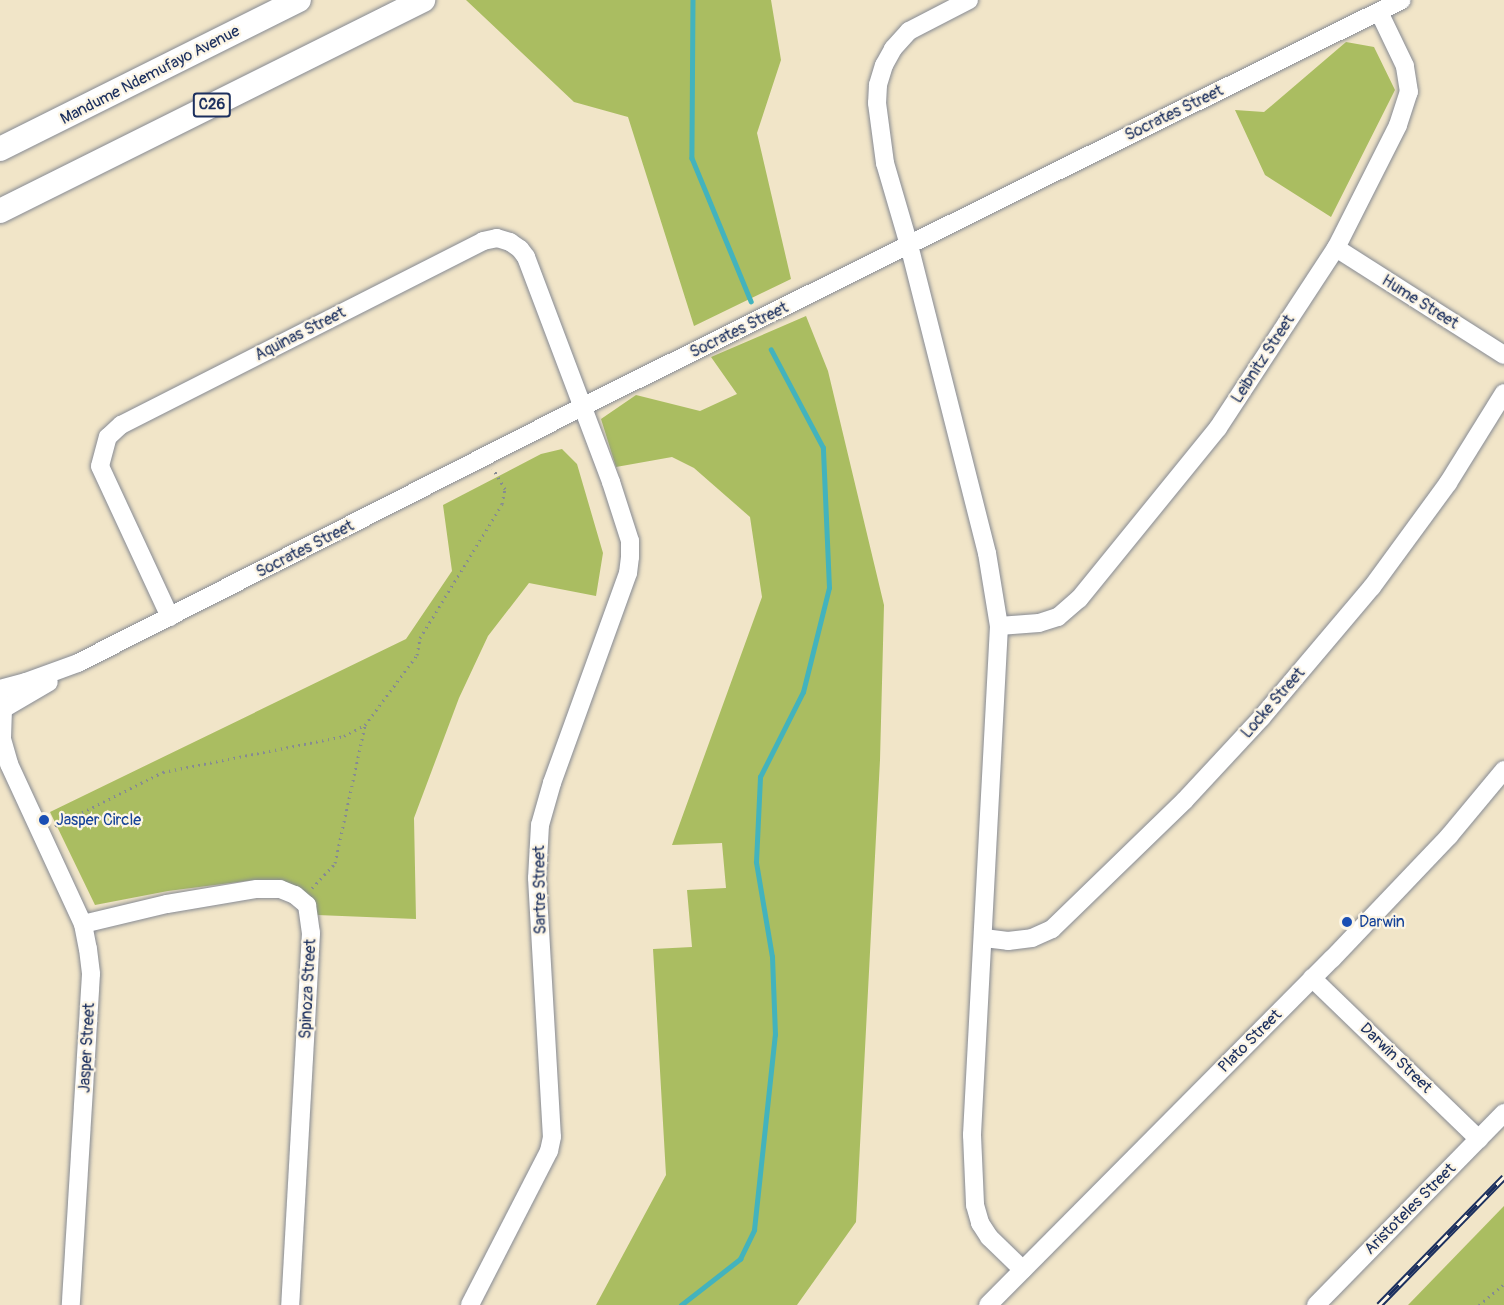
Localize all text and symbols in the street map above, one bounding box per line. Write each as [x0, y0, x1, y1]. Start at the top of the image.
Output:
street label: Mandume Ndemufayo Avenue [57, 21, 243, 129]
street label: Socrates Street [1122, 81, 1226, 145]
road number: C26 [192, 93, 232, 117]
street label: Hume Street [1378, 271, 1462, 333]
street label: Socrates Street [687, 298, 791, 362]
street label: Aquinas Street [251, 303, 349, 365]
street label: Leibnitz Street [1227, 311, 1299, 407]
street label: Socrates Street [253, 516, 357, 582]
street label: Locke Street [1237, 664, 1309, 742]
place label: Jasper Circle [56, 810, 141, 830]
marker: Jasper Circle [37, 813, 51, 827]
street label: Sartre Street [530, 845, 550, 935]
place label: Darwin [1359, 912, 1405, 932]
marker: Darwin [1340, 915, 1354, 929]
street label: Spinoza Street [296, 938, 320, 1040]
street label: Jasper Street [75, 1002, 99, 1094]
street label: Plato Street [1214, 1005, 1286, 1077]
street label: Darwin Street [1356, 1019, 1436, 1097]
street label: Aristoteles Street [1360, 1159, 1460, 1259]

